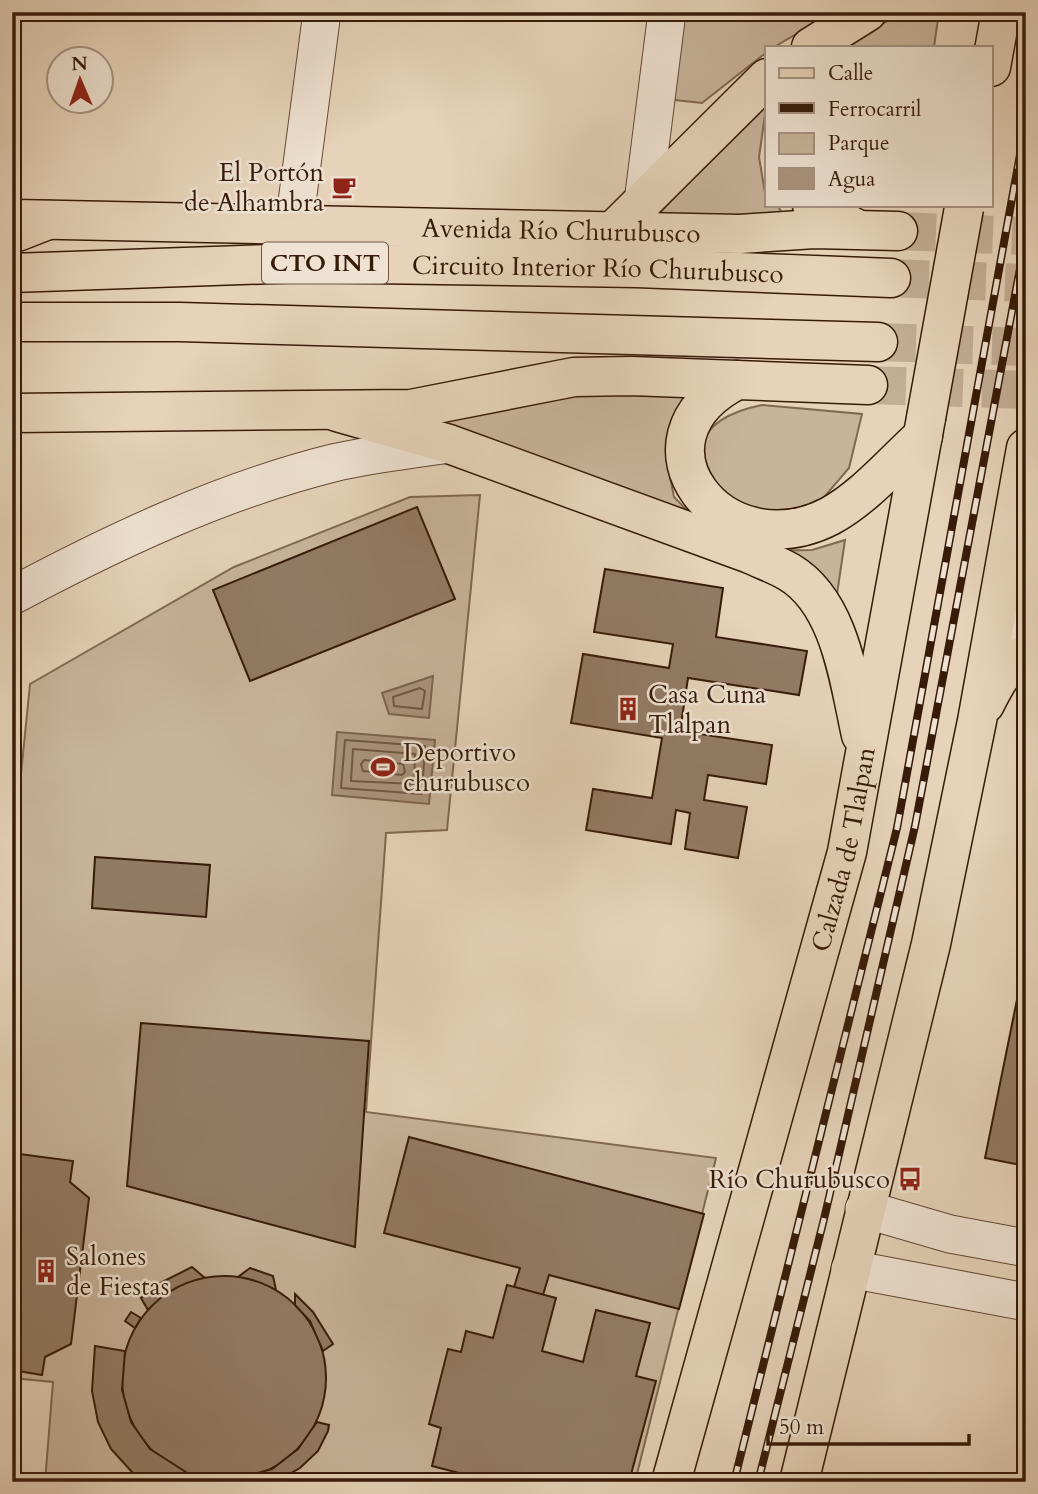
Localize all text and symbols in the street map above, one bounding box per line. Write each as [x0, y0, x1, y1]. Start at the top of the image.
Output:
north arrow [46, 46, 116, 116]
legend [765, 46, 992, 206]
text: N [71, 51, 89, 77]
text: Calle [828, 59, 873, 88]
text: Ferrocarril [828, 95, 921, 124]
text: Parque [828, 129, 889, 158]
place label: El Portón de Alhambra [184, 155, 324, 220]
text: Agua [828, 165, 875, 194]
cafe icon: El Portón de Alhambra [330, 173, 358, 201]
street label: Avenida Río Churubusco [421, 210, 701, 251]
road number: CTO INT [262, 242, 388, 284]
street label: Circuito Interior Río Churubusco [412, 247, 784, 291]
place label: Casa Cuna Tlalpan [648, 677, 766, 742]
building icon: Casa Cuna Tlalpan [614, 695, 642, 723]
place label: Deportivo churubusco [403, 735, 530, 800]
street label: Calzada de Tlalpan [803, 744, 883, 955]
sports icon: Deportivo churubusco [369, 753, 397, 781]
place label: Río Churubusco [709, 1162, 890, 1197]
bus stop icon: Río Churubusco [896, 1165, 924, 1193]
place label: Salones de Fiestas [66, 1239, 169, 1304]
building icon: Salones de Fiestas [32, 1257, 60, 1285]
scale bar [768, 1403, 970, 1447]
text: 50 m [779, 1413, 824, 1442]

